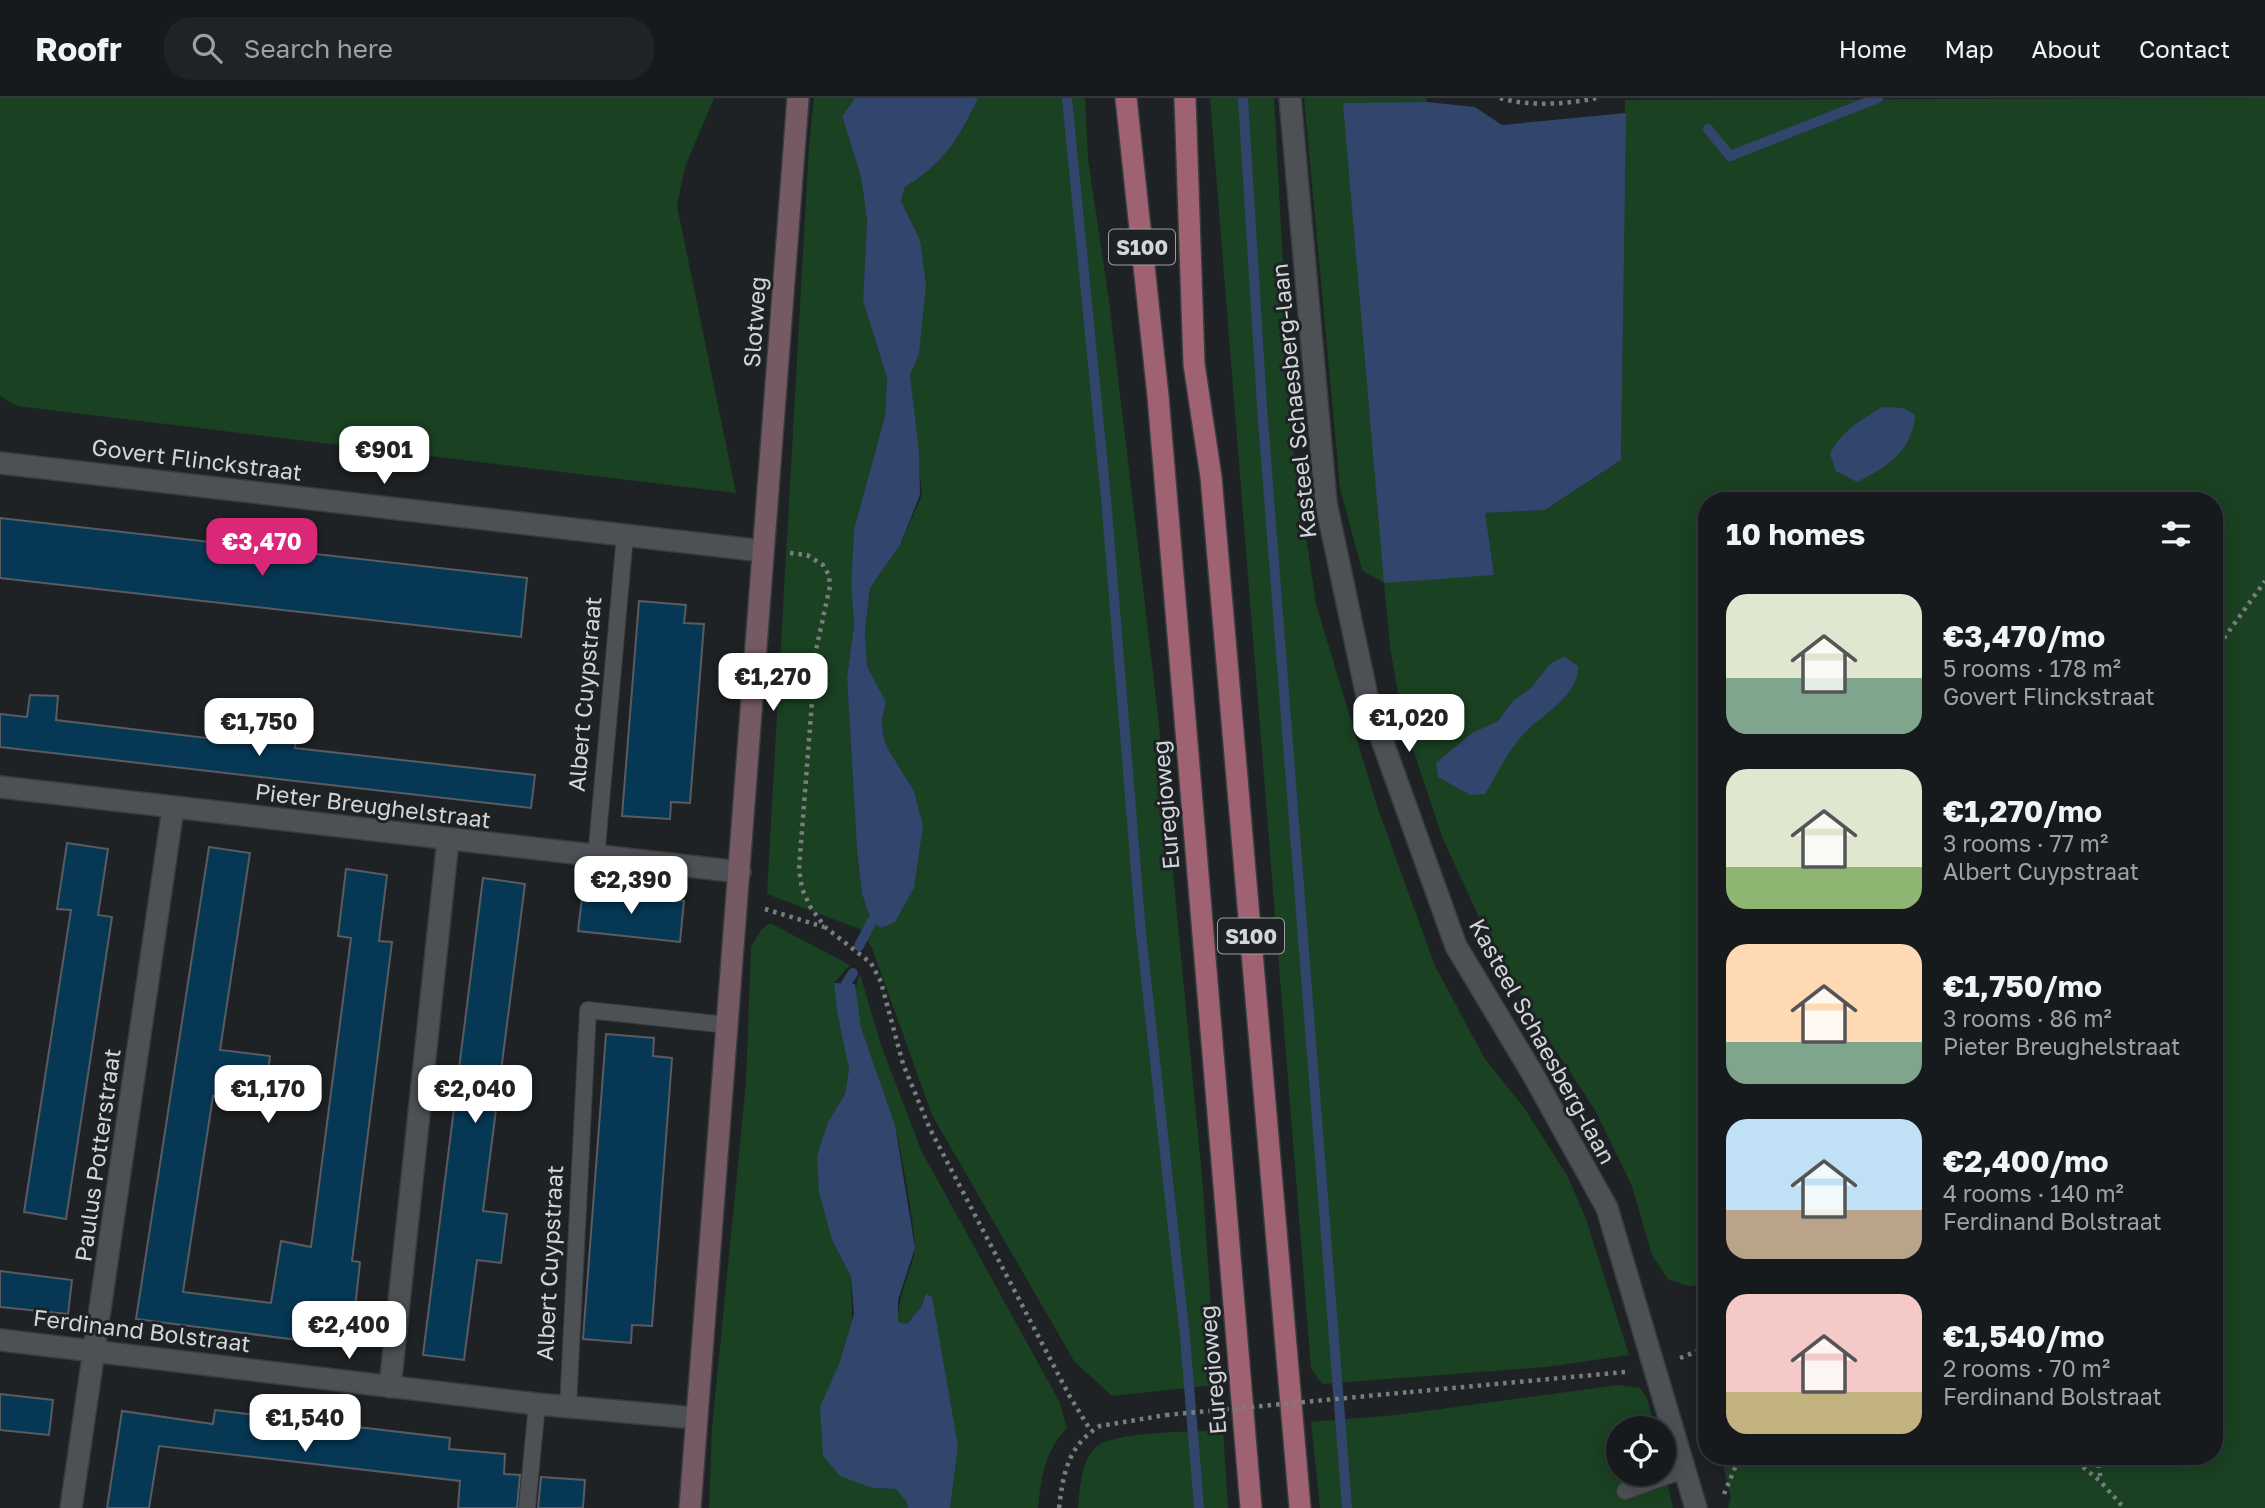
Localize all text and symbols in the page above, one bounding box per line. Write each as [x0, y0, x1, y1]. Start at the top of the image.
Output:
search box [164, 17, 654, 80]
text: Roofr [35, 29, 122, 68]
icon: search [188, 29, 226, 67]
text: Search here [244, 33, 393, 64]
text: Home [1839, 34, 1907, 63]
text: Map [1945, 34, 1994, 63]
text: About [2032, 34, 2101, 63]
text: Contact [2139, 34, 2230, 63]
road number: S100 [1109, 230, 1175, 264]
street label: Kasteel Schaesberg-laan [1265, 262, 1321, 540]
street label: Slotweg [737, 276, 771, 368]
pin: €901 [343, 426, 425, 486]
street label: Govert Flinckstraat [90, 432, 304, 486]
text: €901 [355, 435, 413, 463]
icon: filters [2157, 515, 2195, 553]
text: 10 homes [1726, 516, 1865, 552]
pin: €3,470 [205, 518, 319, 578]
text: €3,470 [222, 527, 302, 555]
street label: Albert Cuypstraat [562, 595, 606, 793]
text: €3,470/mo [1943, 618, 2105, 654]
icon: home [1782, 622, 1866, 706]
pin: €1,270 [716, 654, 830, 713]
text: 5 rooms · 178 m² [1943, 654, 2121, 682]
text: €1,270 [735, 662, 811, 690]
text: Govert Flinckstraat [1943, 682, 2155, 710]
pin: €1,020 [1352, 694, 1466, 754]
pin: €1,750 [202, 698, 316, 758]
text: €1,020 [1369, 703, 1449, 731]
text: €1,750 [221, 707, 297, 735]
street label: Euregioweg [1145, 739, 1185, 871]
street label: Pieter Breughelstraat [254, 777, 492, 833]
text: €1,270/mo [1943, 793, 2102, 829]
icon: home [1782, 797, 1866, 881]
text: 3 rooms · 77 m² [1943, 829, 2108, 857]
pin: €2,390 [574, 856, 688, 916]
text: Albert Cuypstraat [1943, 857, 2139, 885]
text: €2,390 [590, 865, 672, 893]
street label: Kasteel Schaesberg-laan [1464, 913, 1622, 1169]
road number: S100 [1218, 918, 1284, 954]
text: €1,750/mo [1943, 968, 2102, 1004]
icon: home [1782, 972, 1866, 1056]
text: 3 rooms · 86 m² [1943, 1004, 2112, 1032]
text: Pieter Breughelstraat [1943, 1032, 2180, 1060]
street label: Paulus Potterstraat [68, 1047, 126, 1263]
pin: €1,170 [211, 1066, 325, 1125]
pin: €2,040 [418, 1066, 532, 1125]
text: €1,170 [231, 1074, 305, 1102]
text: €2,040 [434, 1074, 516, 1102]
text: €2,400/mo [1943, 1143, 2108, 1179]
icon: home [1782, 1147, 1866, 1231]
street label: Albert Cuypstraat [530, 1164, 568, 1362]
text: 4 rooms · 140 m² [1943, 1179, 2124, 1207]
text: Ferdinand Bolstraat [1943, 1207, 2162, 1235]
pin: €2,400 [292, 1302, 406, 1361]
street label: Ferdinand Bolstraat [32, 1303, 252, 1357]
street label: Euregioweg [1192, 1304, 1232, 1436]
text: €2,400 [308, 1310, 390, 1338]
text: €1,540/mo [1943, 1318, 2104, 1354]
icon: home [1782, 1322, 1866, 1406]
text: 2 rooms · 70 m² [1943, 1354, 2110, 1382]
text: Ferdinand Bolstraat [1943, 1382, 2162, 1410]
pin: €1,540 [248, 1394, 362, 1454]
text: €1,540 [266, 1403, 344, 1431]
map controls [1606, 1416, 1676, 1486]
button: locate [1606, 1416, 1676, 1486]

